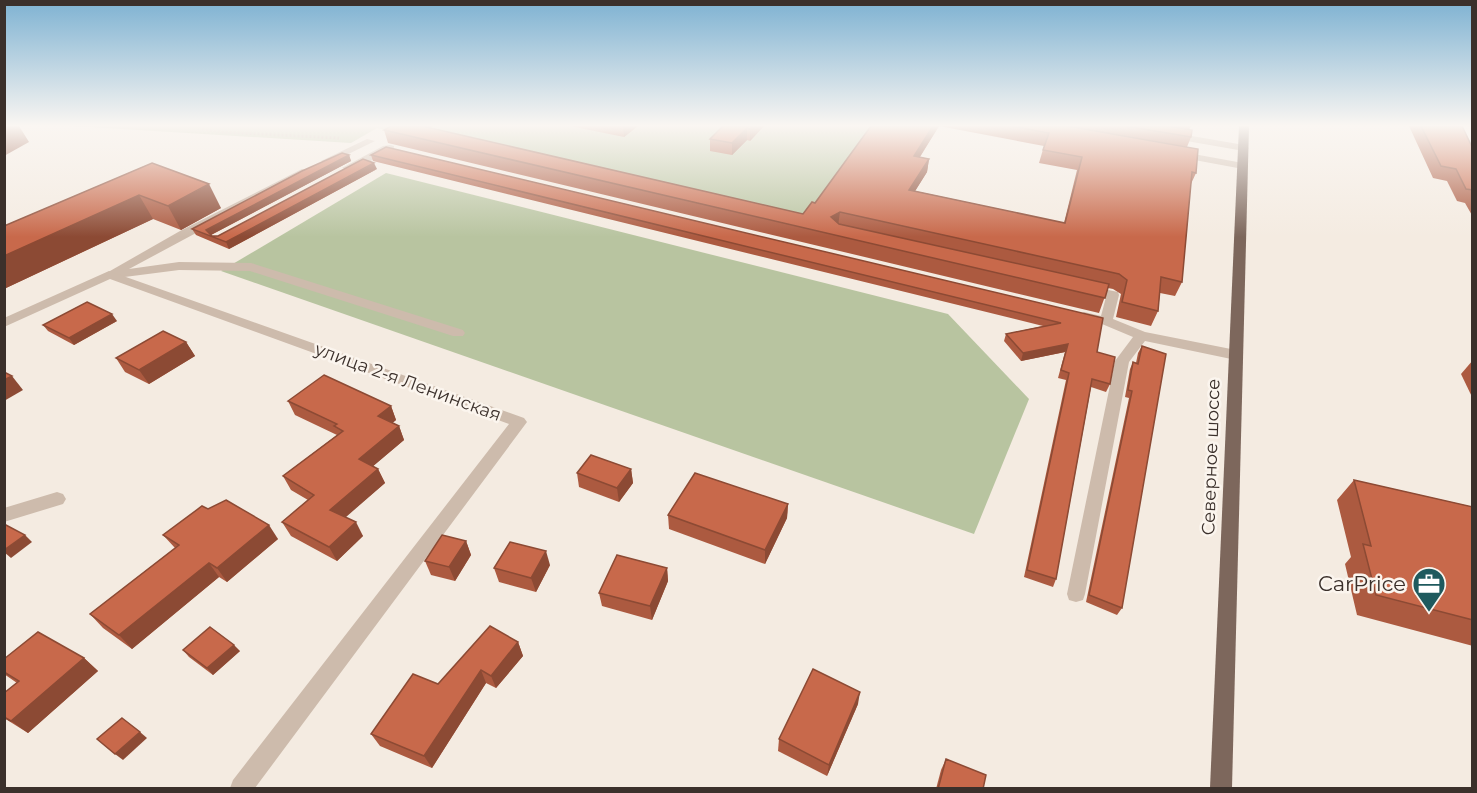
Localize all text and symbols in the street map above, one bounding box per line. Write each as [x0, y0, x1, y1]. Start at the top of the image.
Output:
street label: улица 2-я Ленинская [311, 338, 504, 426]
street label: Северное шоссе [1197, 378, 1225, 536]
office icon: CarPrice [1411, 566, 1447, 613]
place label: CarPrice [1318, 571, 1406, 596]

